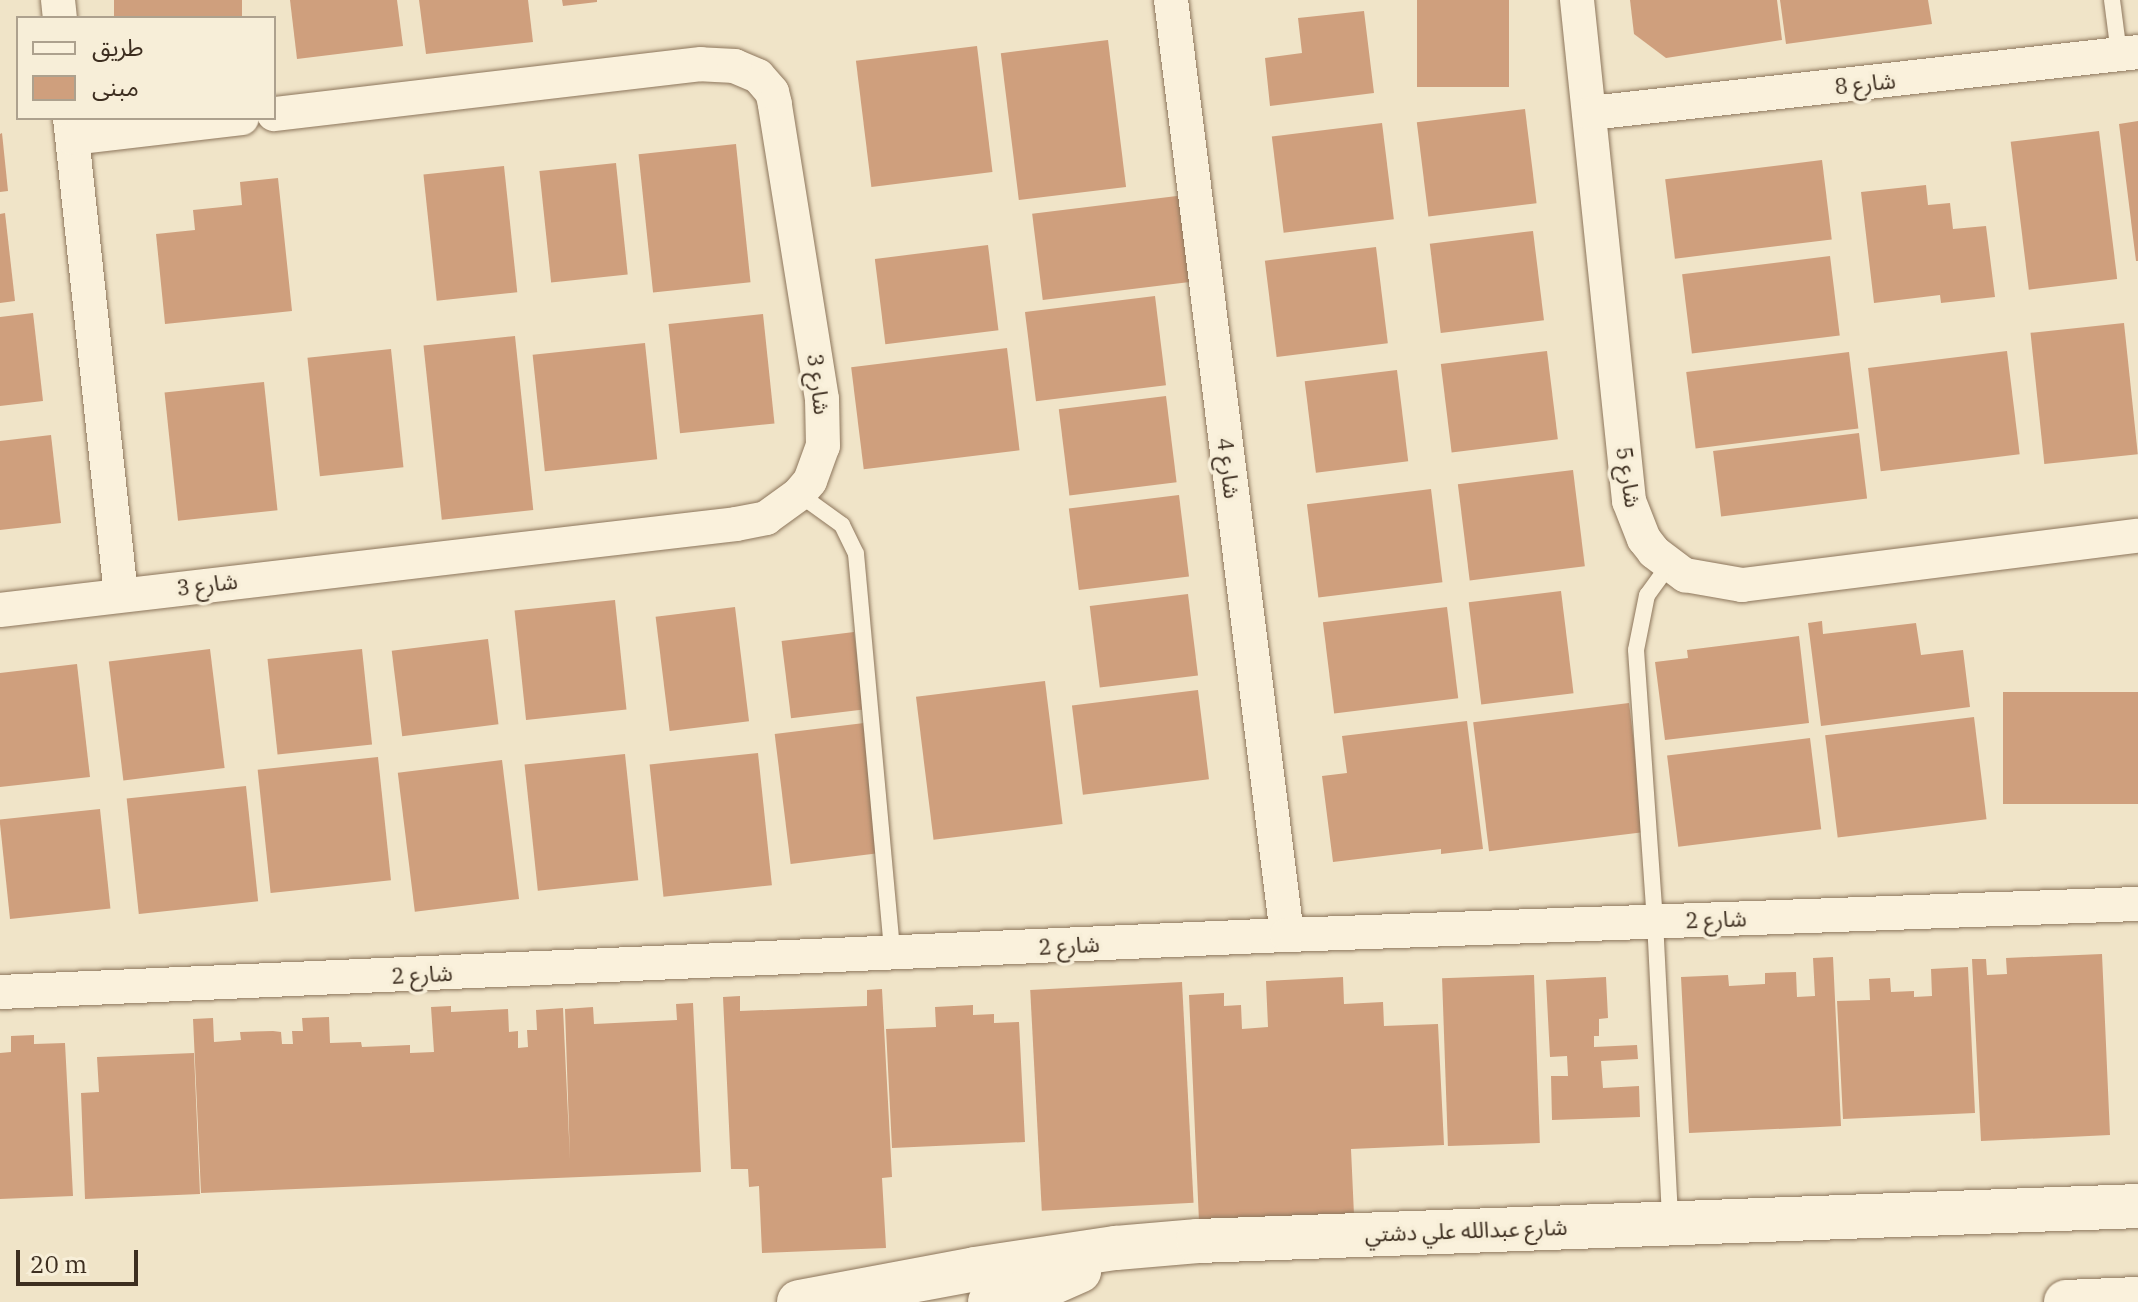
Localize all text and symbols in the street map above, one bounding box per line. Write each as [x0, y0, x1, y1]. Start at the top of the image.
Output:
legend [16, 16, 276, 120]
text: طريق [92, 31, 144, 63]
street label: شارع 8 [1833, 67, 1897, 99]
text: مبنى [92, 71, 139, 103]
street label: شارع 3 [802, 352, 836, 416]
street label: شارع 4 [1212, 436, 1246, 500]
street label: شارع 5 [1611, 445, 1647, 509]
street label: شارع 3 [175, 567, 239, 601]
street label: شارع 2 [1685, 905, 1747, 933]
street label: شارع 2 [1038, 930, 1100, 960]
street label: شارع 2 [391, 959, 453, 989]
street label: شارع عبدالله علي دشتي [1364, 1213, 1568, 1247]
scale bar [20, 1234, 142, 1284]
text: 20 m [30, 1248, 87, 1280]

